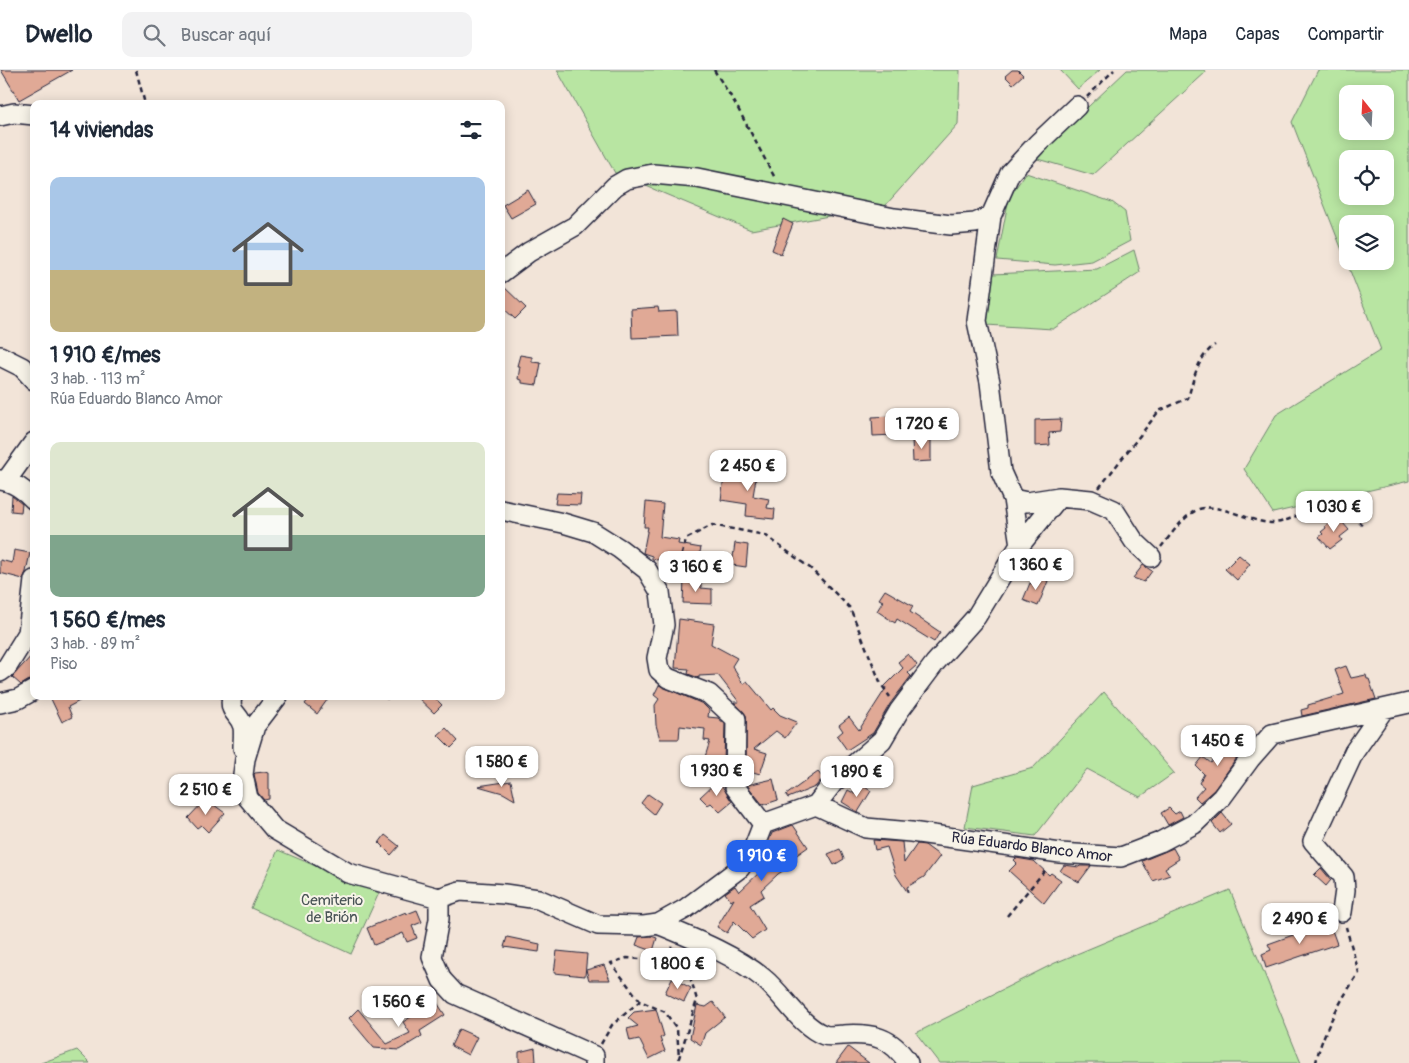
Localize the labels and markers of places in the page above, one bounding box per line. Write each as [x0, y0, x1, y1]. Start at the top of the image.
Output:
pin: 1 720 € [876, 408, 968, 450]
pin: 2 450 € [702, 450, 794, 492]
pin: 1 030 € [1288, 490, 1380, 533]
pin: 1 360 € [990, 548, 1082, 591]
pin: 3 160 € [650, 550, 742, 593]
pin: 1 450 € [1172, 724, 1264, 767]
pin: 1 580 € [456, 746, 548, 788]
pin: 1 930 € [671, 754, 763, 797]
pin: 1 890 € [811, 756, 903, 798]
pin: 2 510 € [160, 774, 252, 816]
pin: 1 910 € [716, 840, 808, 882]
pin: 2 490 € [1254, 902, 1346, 945]
pin: 1 800 € [632, 948, 724, 990]
pin: 1 560 € [353, 986, 445, 1028]

